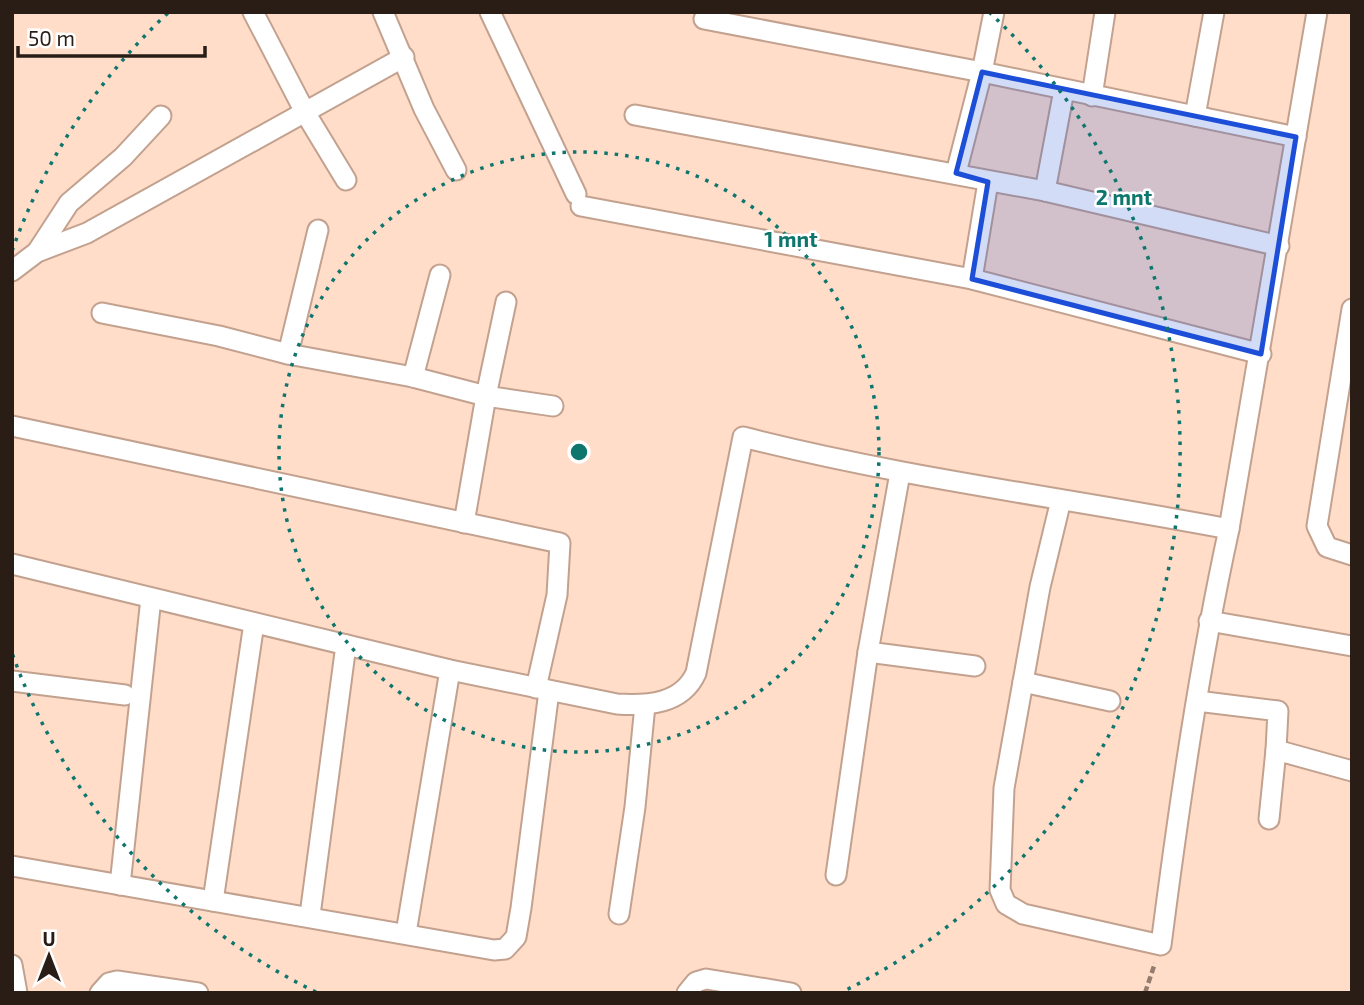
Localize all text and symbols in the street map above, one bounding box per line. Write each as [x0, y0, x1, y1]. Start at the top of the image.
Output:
scale bar [18, 14, 205, 58]
text: 50 m [28, 25, 75, 50]
text: 2 mnt [1096, 184, 1153, 209]
text: 1 mnt [764, 226, 818, 251]
centre of rings [567, 440, 591, 464]
north arrow [14, 921, 84, 991]
text: U [42, 927, 56, 950]

